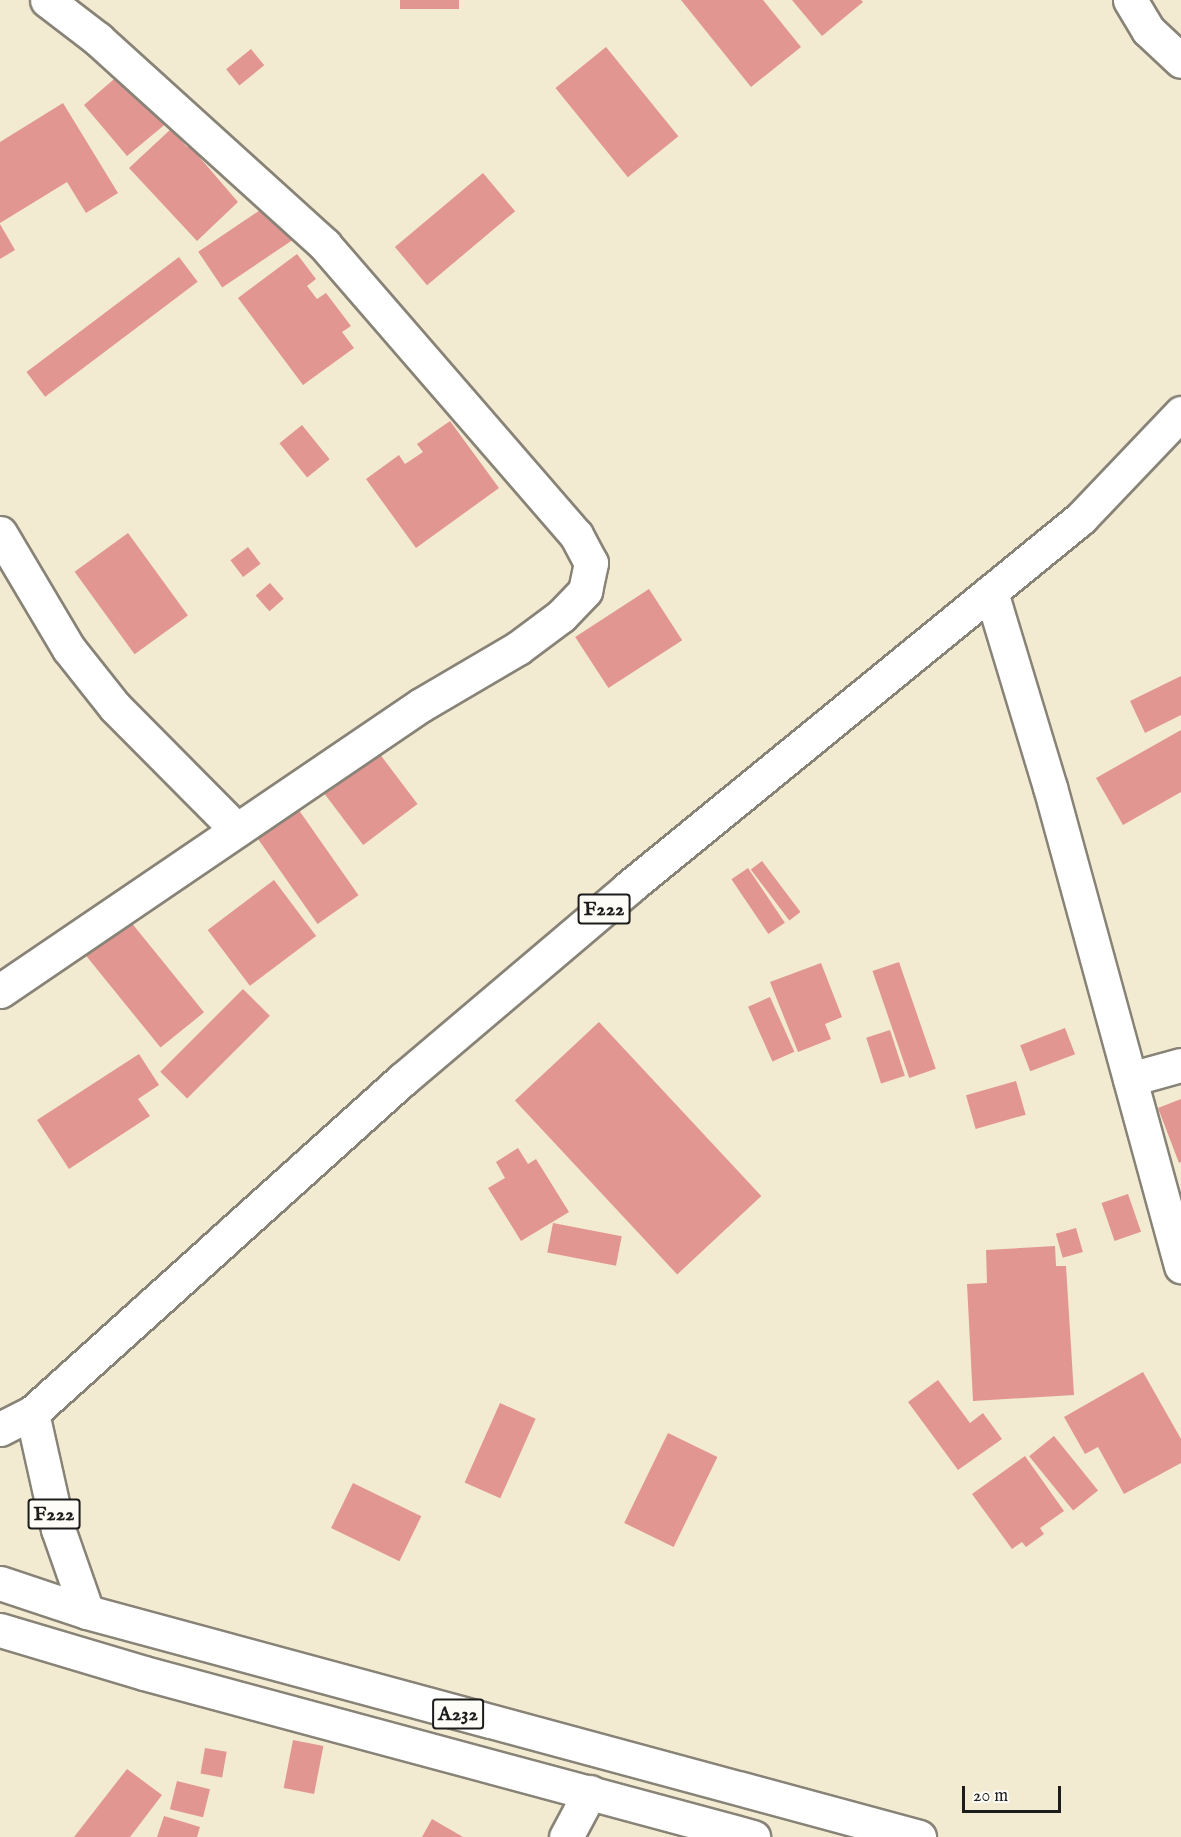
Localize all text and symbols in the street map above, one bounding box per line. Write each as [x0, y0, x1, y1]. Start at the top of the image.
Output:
road number: F222 [577, 892, 631, 926]
road number: F222 [27, 1497, 81, 1531]
road number: A232 [431, 1697, 485, 1731]
scale bar [965, 1774, 1064, 1812]
text: 20 m [973, 1785, 1008, 1808]

